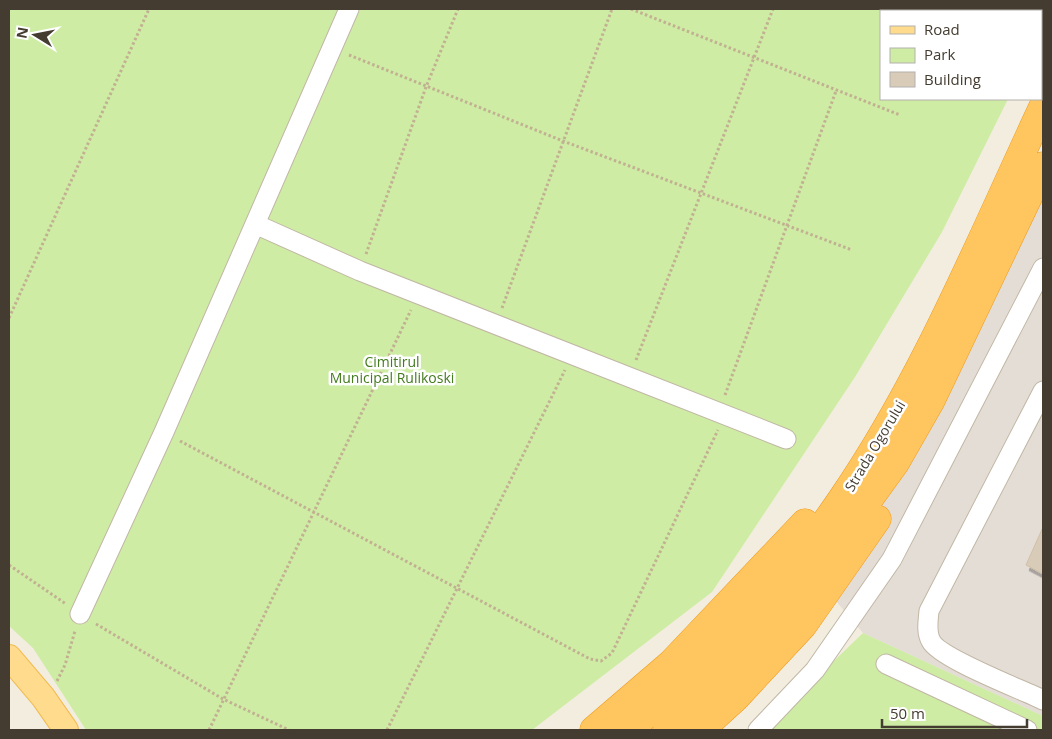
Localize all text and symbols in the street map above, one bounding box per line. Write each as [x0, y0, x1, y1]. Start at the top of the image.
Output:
north arrow [10, 10, 60, 60]
legend [880, 10, 1042, 100]
text: Road [924, 19, 960, 39]
text: N [11, 25, 32, 40]
text: Park [924, 44, 955, 64]
text: Building [924, 69, 981, 89]
park label: Cimitirul Municipal Rulikoski [330, 352, 454, 387]
street label: Strada Ogorului [840, 397, 909, 495]
scale bar [882, 696, 1027, 728]
text: 50 m [890, 703, 925, 723]

